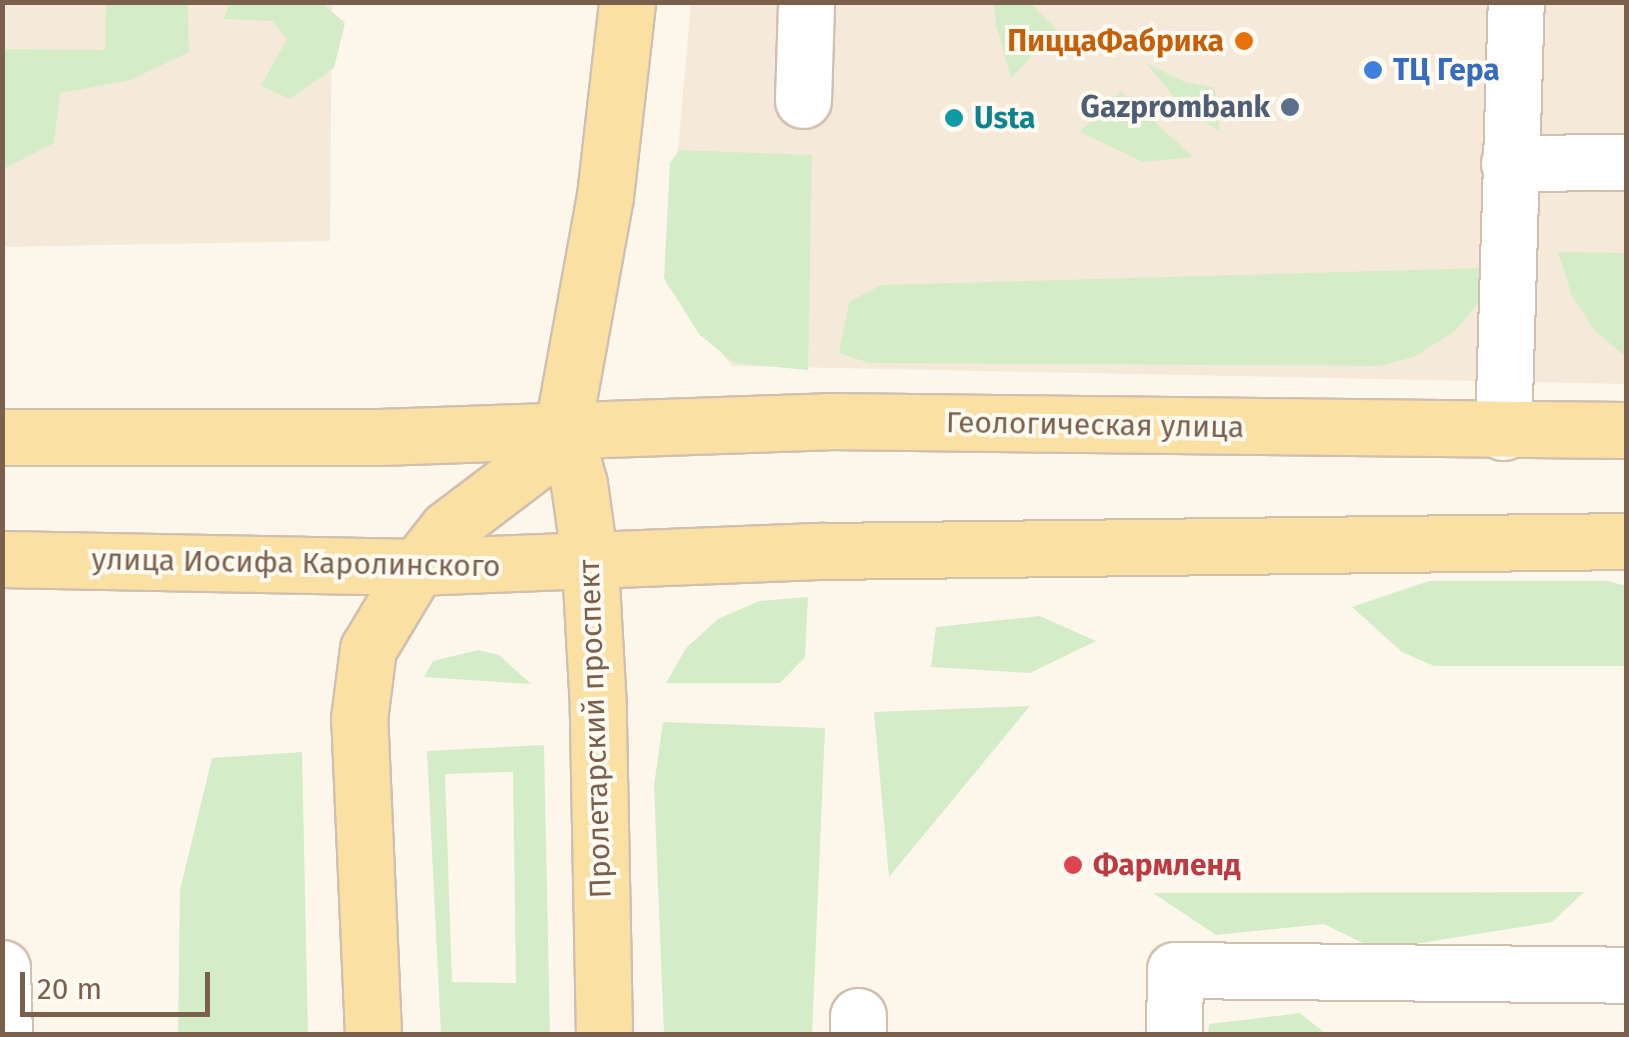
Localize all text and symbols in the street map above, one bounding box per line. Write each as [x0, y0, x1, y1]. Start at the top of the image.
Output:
place label: ПиццаФабрика [1007, 23, 1224, 59]
marker: ПиццаФабрика [1233, 30, 1255, 52]
place label: ТЦ Гера [1393, 52, 1500, 88]
marker: ТЦ Гера [1362, 59, 1384, 81]
place label: Gazprombank [1081, 89, 1270, 125]
marker: Gazprombank [1279, 96, 1301, 118]
place label: Usta [974, 100, 1036, 136]
marker: Usta [943, 107, 965, 129]
street label: Геологическая улица [946, 404, 1244, 446]
street label: улица Иосифа Каролинского [91, 541, 501, 585]
street label: Пролетарский проспект [571, 559, 619, 899]
place label: Фармленд [1093, 847, 1241, 883]
marker: Фармленд [1062, 854, 1084, 876]
scale bar [25, 952, 215, 1014]
text: 20 m [37, 971, 102, 1007]

